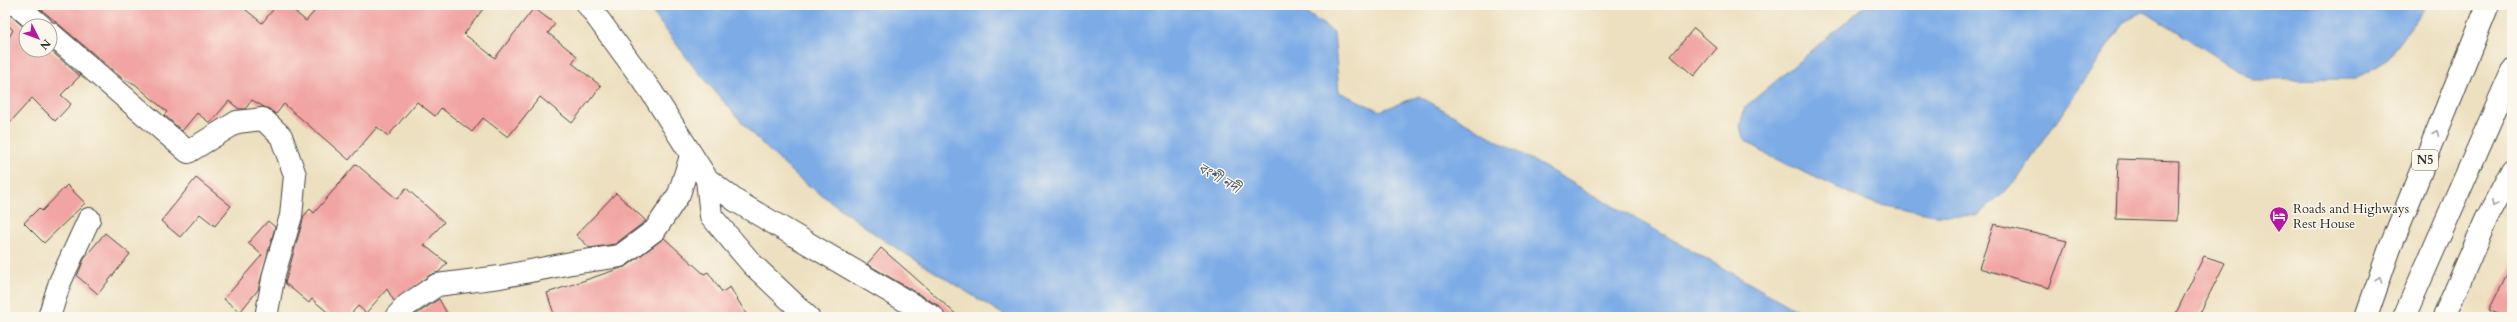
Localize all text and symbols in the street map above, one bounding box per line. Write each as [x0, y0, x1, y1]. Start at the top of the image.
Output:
north arrow [18, 18, 58, 58]
text: N [36, 36, 54, 53]
one-way arrow [2431, 129, 2439, 136]
road number: N5 [2412, 150, 2438, 170]
water label: বংশী নদী [1195, 159, 1245, 199]
place label: Roads and Highways Rest House [2293, 200, 2409, 233]
one-way arrow [2491, 200, 2499, 207]
hotel icon: Roads and Highways Rest House [2268, 205, 2290, 233]
one-way arrow [2374, 277, 2383, 284]

